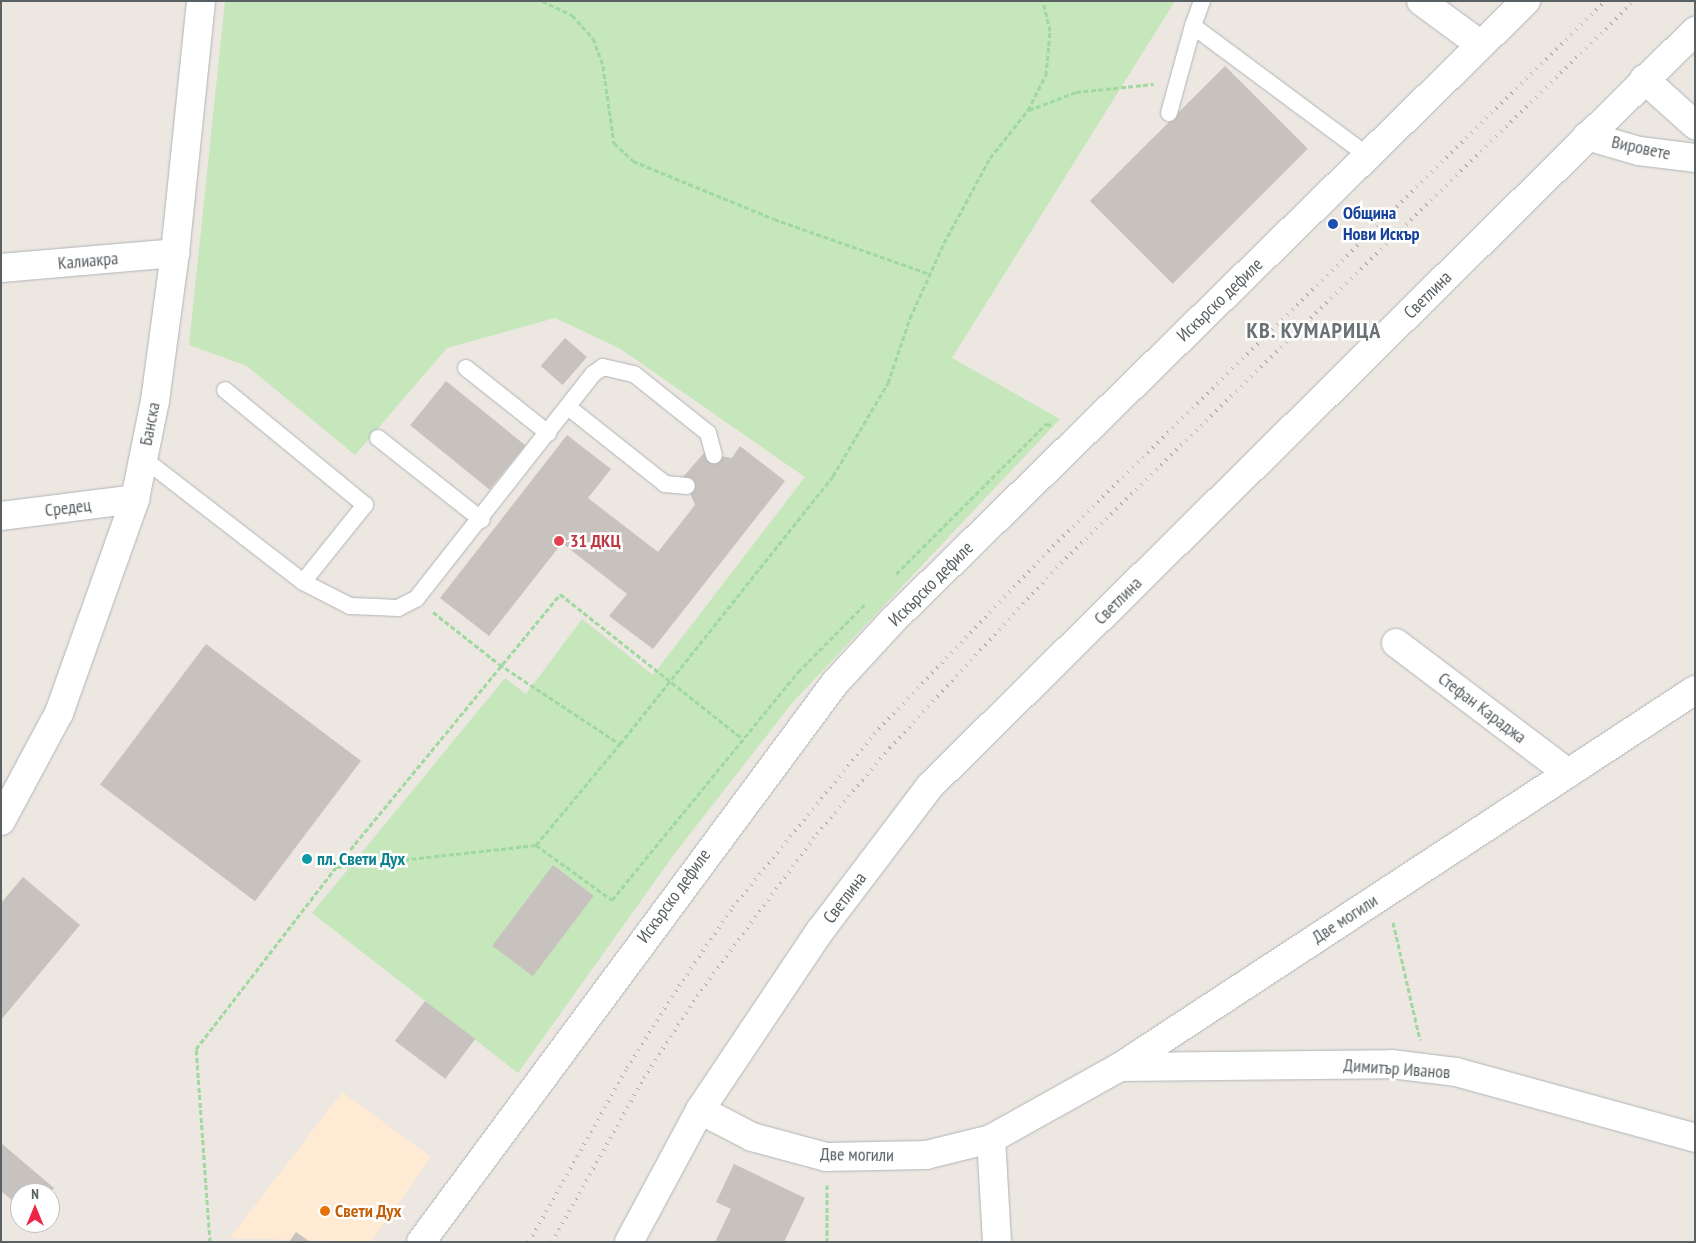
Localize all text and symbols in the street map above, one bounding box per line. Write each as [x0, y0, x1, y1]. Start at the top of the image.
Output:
street label: Вировете [1610, 131, 1672, 165]
place label: Община Нови Искър [1343, 203, 1420, 245]
marker: Община Нови Искър [1327, 218, 1339, 230]
street label: Калиакра [57, 248, 119, 274]
street label: Искърско дефиле [1173, 254, 1267, 346]
street label: Светлина [1400, 267, 1456, 323]
district label: КВ. КУМАРИЦА [1244, 318, 1384, 344]
street label: Банска [135, 401, 165, 447]
street label: Средец [44, 494, 92, 522]
place label: 31 ДКЦ [570, 530, 621, 552]
marker: 31 ДКЦ [552, 534, 566, 548]
street label: Искърско дефиле [884, 537, 978, 631]
street label: Светлина [1090, 573, 1146, 629]
street label: Стефан Караджа [1434, 668, 1530, 748]
street label: Искърско дефиле [633, 845, 715, 947]
place label: пл. Свети Дух [317, 848, 407, 870]
marker: пл. Свети Дух [301, 853, 313, 865]
street label: Светлина [819, 868, 871, 928]
street label: Две могили [1308, 890, 1382, 948]
street label: Димитър Иванов [1343, 1054, 1451, 1084]
street label: Две могили [820, 1144, 894, 1166]
north arrow [10, 1183, 60, 1233]
text: N [31, 1185, 39, 1203]
place label: Свети Дух [335, 1200, 401, 1222]
marker: Свети Дух [319, 1205, 331, 1217]

